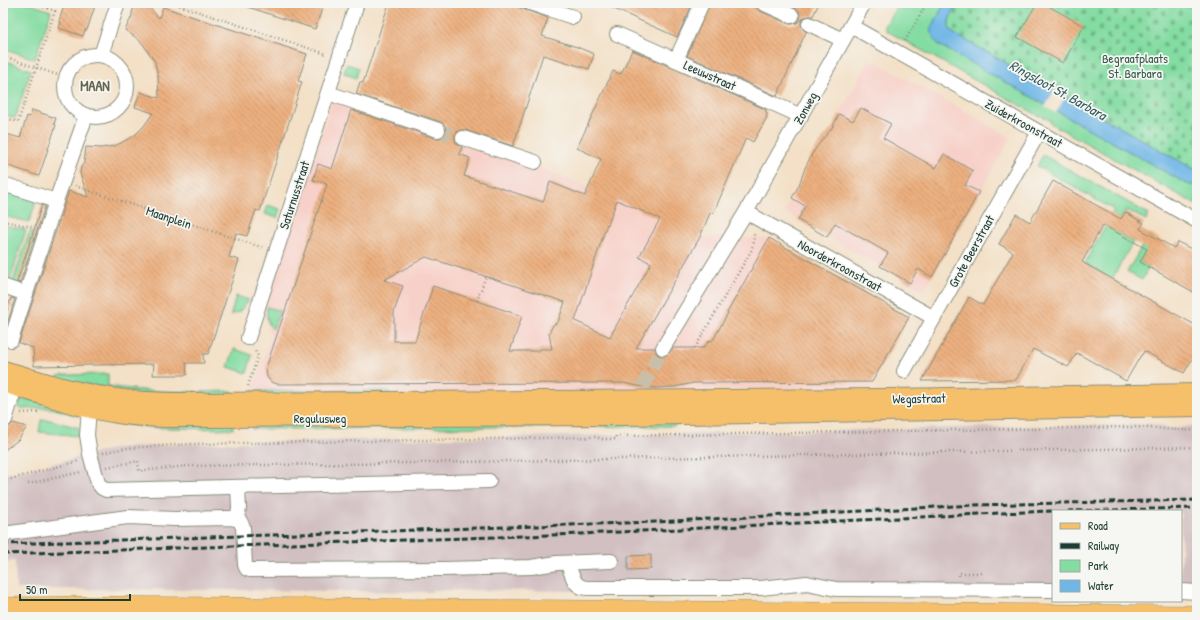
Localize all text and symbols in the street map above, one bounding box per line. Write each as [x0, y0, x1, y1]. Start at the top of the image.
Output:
park label: Begraafplaats St. Barbara [1102, 49, 1168, 82]
street label: Leeuwstraat [681, 55, 740, 95]
water label: Ringsloot St. Barbara [1006, 55, 1111, 126]
district label: MAAN [80, 76, 110, 95]
street label: Zonweg [789, 88, 821, 128]
street label: Zuiderkroonstraat [982, 94, 1066, 152]
street label: Saturnusstraat [274, 158, 314, 232]
street label: Maanplein [144, 201, 194, 233]
street label: Grote Beerstraat [944, 211, 999, 290]
street label: Noorderkroonstraat [795, 234, 886, 296]
street label: Wegastraat [892, 389, 946, 407]
street label: Regulusweg [294, 409, 347, 427]
legend [1052, 510, 1182, 602]
text: Road [1088, 517, 1108, 534]
text: Railway [1088, 537, 1119, 554]
text: Park [1088, 557, 1108, 574]
scale bar [20, 576, 130, 602]
text: Water [1088, 577, 1114, 594]
text: 50 m [26, 581, 47, 598]

